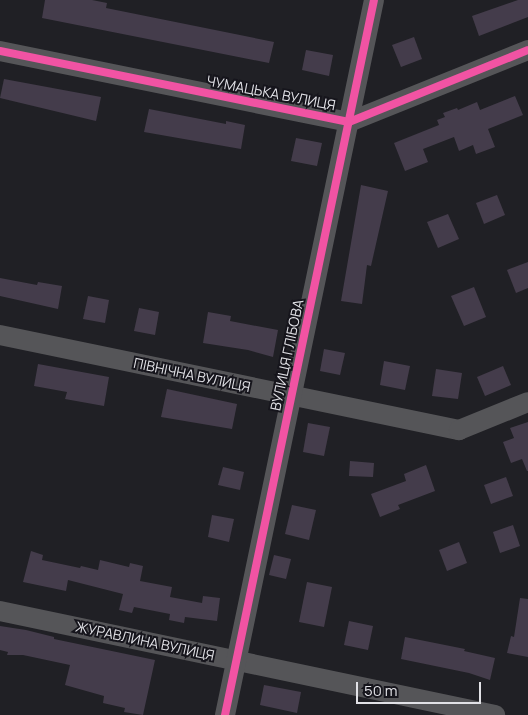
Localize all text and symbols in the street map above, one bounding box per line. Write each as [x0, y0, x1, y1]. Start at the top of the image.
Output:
street label: ЧУМАЦЬКА ВУЛИЦЯ [205, 72, 337, 114]
street label: ВУЛИЦЯ ГЛІБОВА [267, 298, 307, 412]
street label: ПІВНІЧНА ВУЛИЦЯ [132, 354, 252, 396]
street label: ЖУРАВЛИНА ВУЛИЦЯ [74, 618, 216, 664]
scale bar [358, 672, 483, 704]
text: 50 m [364, 680, 398, 701]

